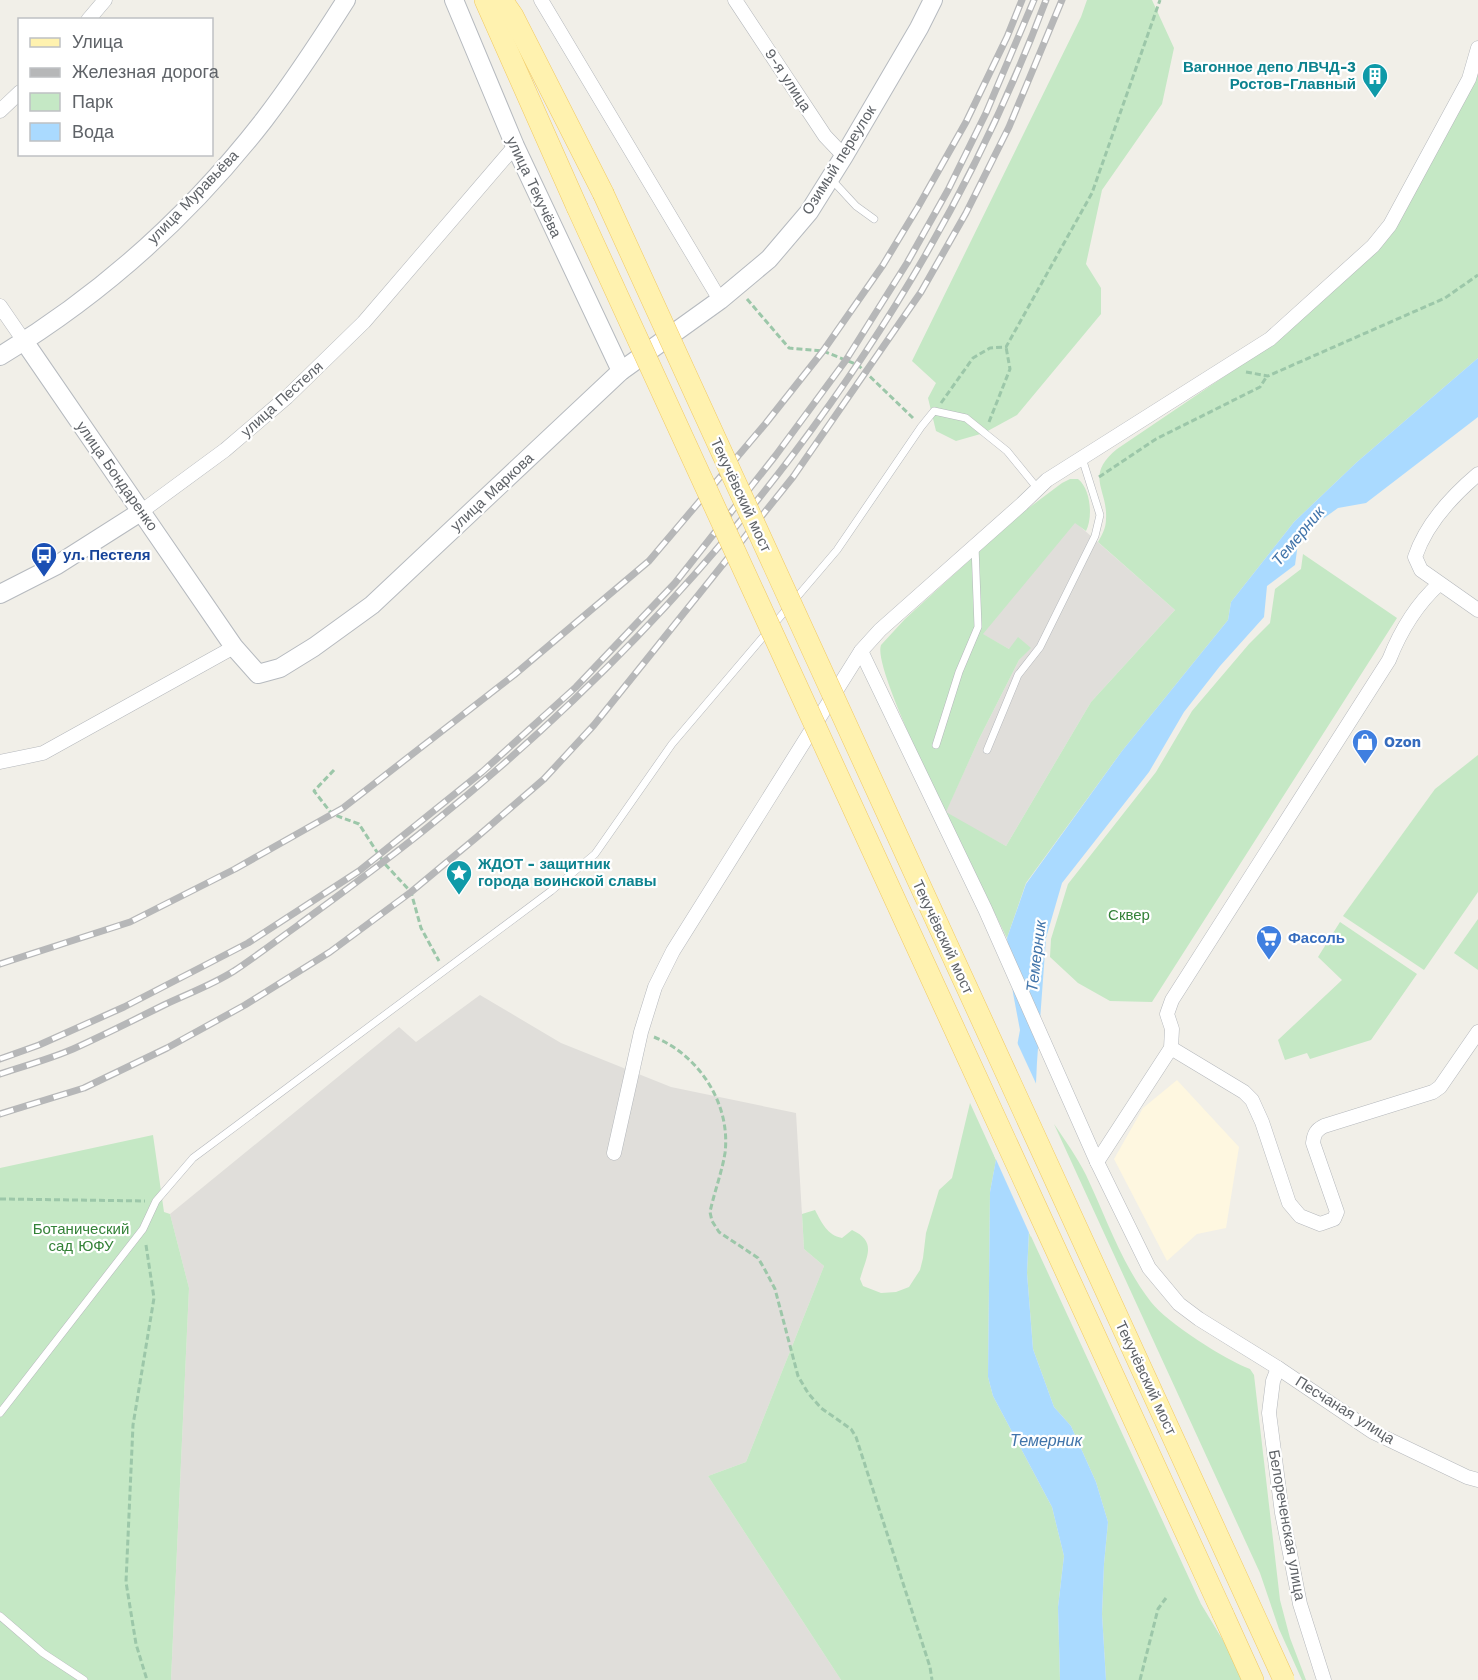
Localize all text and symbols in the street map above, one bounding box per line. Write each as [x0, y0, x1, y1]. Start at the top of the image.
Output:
legend [18, 18, 213, 156]
text: Улица [72, 31, 124, 52]
street label: 9-я улица [761, 45, 815, 115]
place label: Вагонное депо ЛВЧД-3 Ростов-Главный [1183, 58, 1356, 93]
text: Железная дорога [72, 61, 220, 82]
building icon: Вагонное депо ЛВЧД-3 Ростов-Главный [1360, 61, 1390, 99]
text: Парк [72, 91, 113, 112]
street label: Озимый переулок [798, 102, 880, 218]
text: Вода [72, 121, 115, 142]
street label: улица Текучёва [503, 134, 566, 241]
street label: улица Муравьёва [144, 146, 243, 248]
street label: улица Пестеля [237, 357, 327, 441]
street label: улица Бондаренко [72, 418, 162, 534]
street label: Текучёвский мост [707, 435, 775, 555]
street label: улица Маркова [447, 449, 538, 535]
water label: Темерник [1268, 501, 1329, 570]
bus stop icon: ул. Пестеля [29, 540, 59, 578]
place label: ул. Пестеля [63, 546, 151, 564]
shop icon: Ozon [1350, 727, 1380, 765]
place label: Ozon [1384, 733, 1421, 751]
place label: ЖДОТ - защитник города воинской славы [477, 855, 657, 890]
place icon: ЖДОТ - защитник города воинской славы [444, 858, 474, 896]
street label: Текучёвский мост [909, 877, 977, 997]
park label: Сквер [1108, 906, 1150, 924]
water label: Темерник [1022, 918, 1050, 993]
supermarket icon: Фасоль [1254, 923, 1284, 961]
place label: Фасоль [1288, 929, 1345, 947]
park label: Ботанический сад ЮФУ [33, 1220, 129, 1255]
street label: Текучёвский мост [1112, 1318, 1180, 1438]
street label: Песчаная улица [1292, 1372, 1399, 1448]
water label: Темерник [1010, 1431, 1083, 1450]
street label: Белореченская улица [1265, 1448, 1309, 1602]

